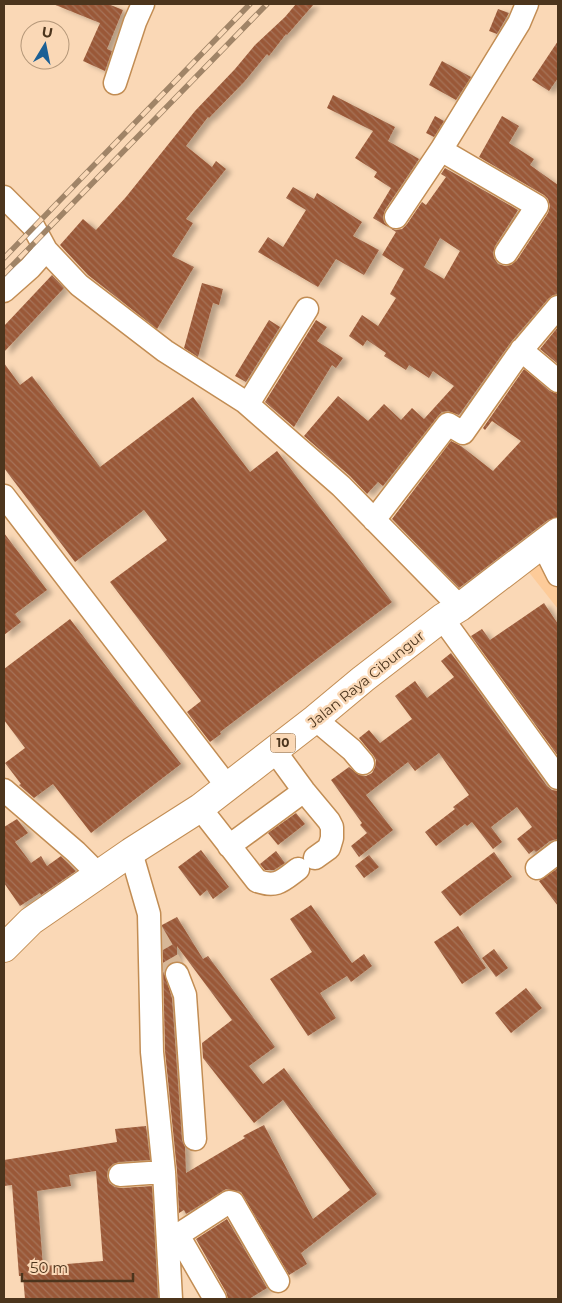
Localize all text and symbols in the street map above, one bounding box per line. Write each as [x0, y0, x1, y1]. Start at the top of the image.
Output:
north arrow [20, 20, 70, 70]
text: U [40, 22, 54, 42]
street label: Jalan Raya Cibungur [303, 626, 428, 732]
road number: 10 [270, 734, 296, 752]
scale bar [22, 1250, 134, 1282]
text: 50 m [30, 1258, 68, 1277]

